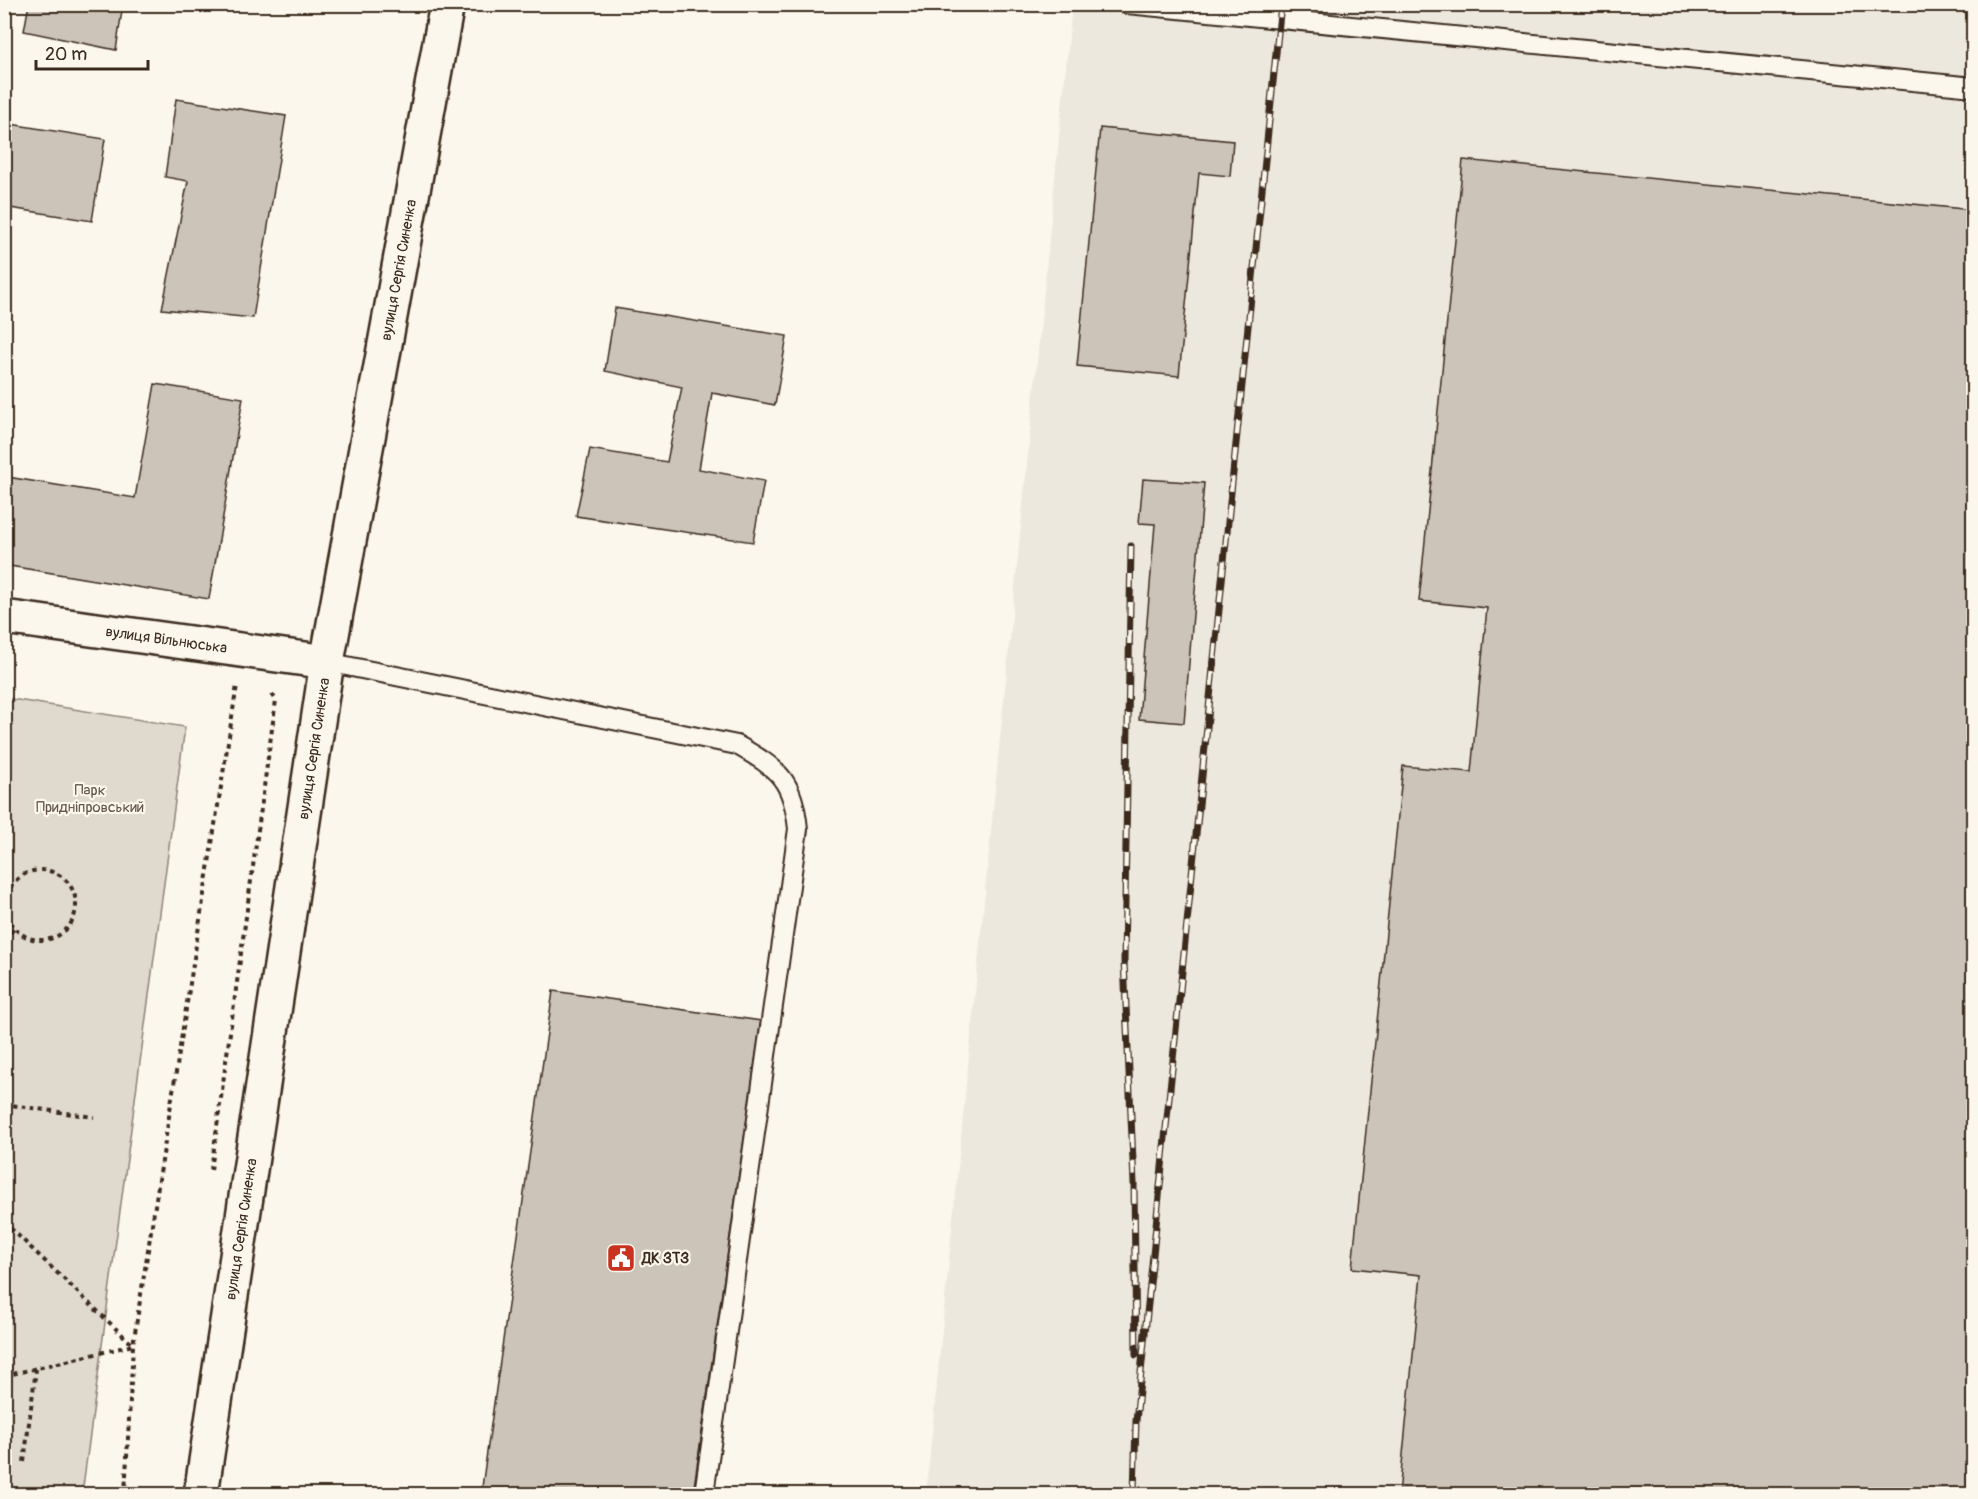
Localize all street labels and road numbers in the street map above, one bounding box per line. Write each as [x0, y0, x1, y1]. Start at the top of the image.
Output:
street label: вулиця Сергія Синенка [376, 198, 421, 342]
street label: вулиця Вільнюська [104, 622, 228, 657]
street label: вулиця Сергія Синенка [294, 676, 334, 821]
street label: вулиця Сергія Синенка [221, 1157, 261, 1301]

